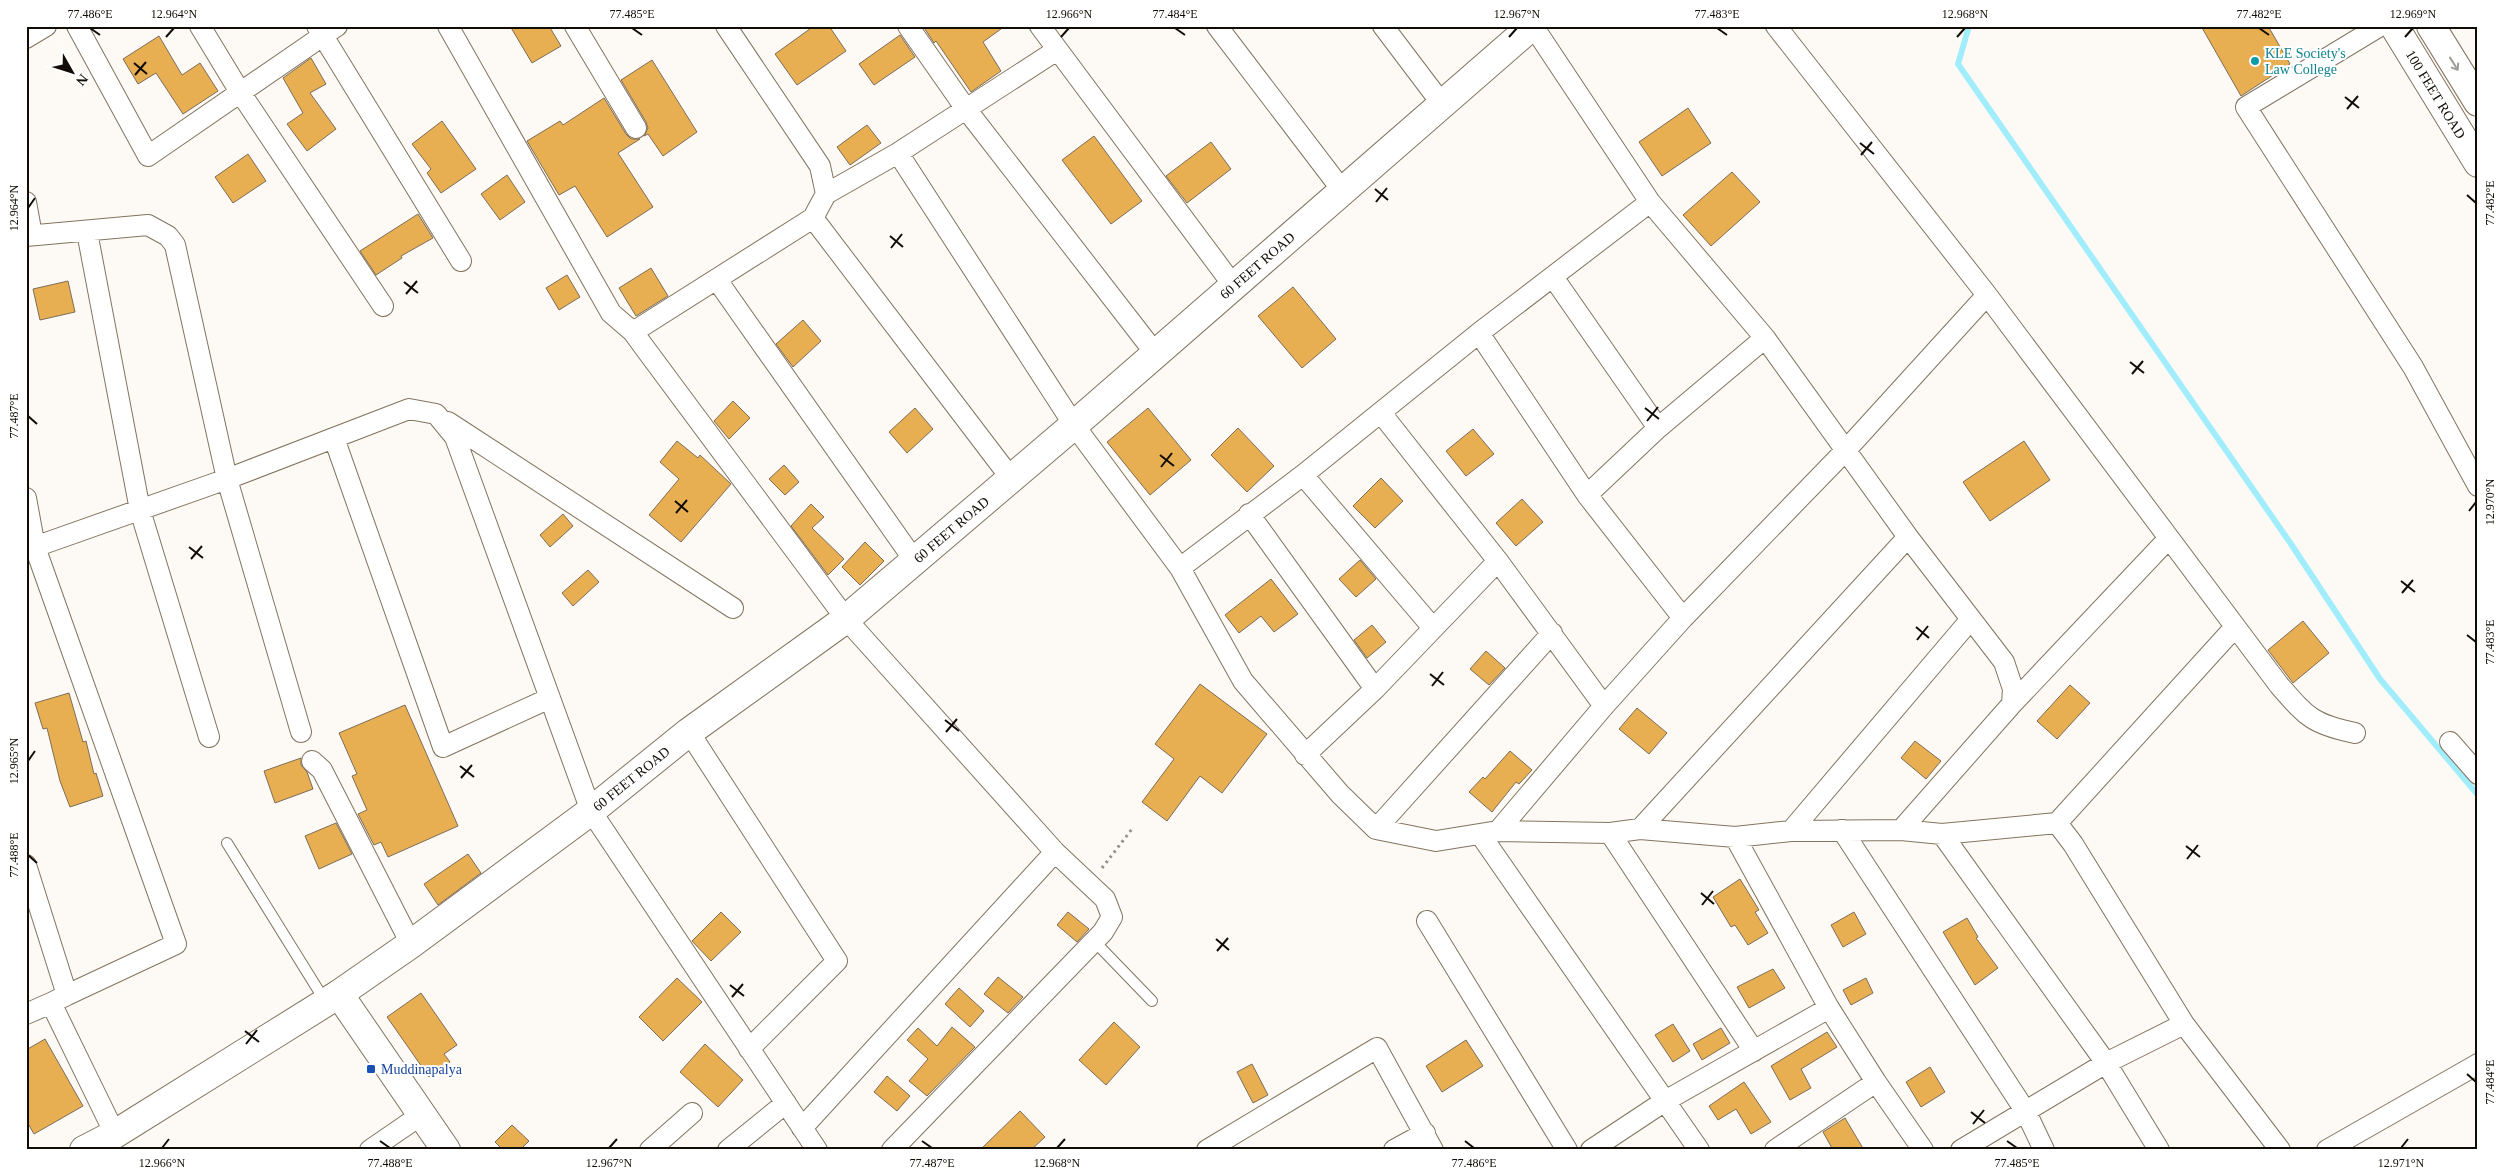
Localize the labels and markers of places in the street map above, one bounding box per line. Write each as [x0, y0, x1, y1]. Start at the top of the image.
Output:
place label: KLE Society's Law College [2265, 46, 2346, 77]
marker: KLE Society's Law College [2249, 55, 2261, 67]
place label: Muddinapalya [381, 1062, 463, 1077]
marker: Muddinapalya [365, 1063, 377, 1075]

